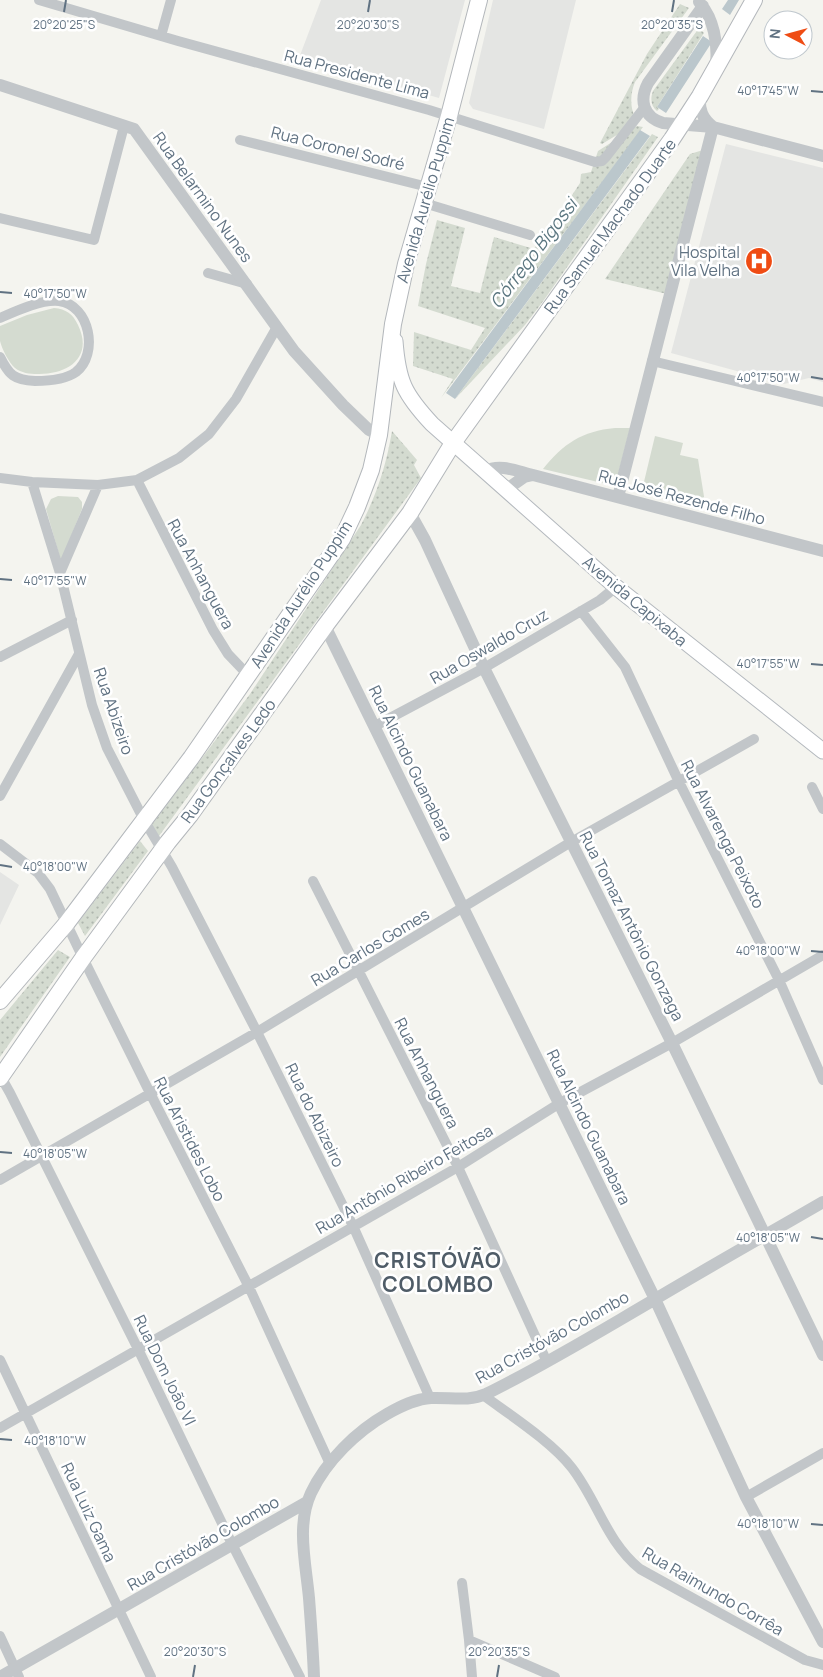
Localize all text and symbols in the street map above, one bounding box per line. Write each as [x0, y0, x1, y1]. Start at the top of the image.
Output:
north arrow [763, 10, 813, 60]
text: 20°20'25"S [33, 16, 95, 33]
text: 20°20'30"S [337, 16, 399, 33]
text: 20°20'35"S [641, 16, 703, 33]
text: N [765, 28, 785, 40]
street label: Rua Presidente Lima [282, 44, 432, 104]
text: 40°17'45"W [737, 82, 800, 99]
street label: Avenida Aurélio Puppim [391, 115, 459, 285]
street label: Rua Coronel Sodré [269, 121, 407, 175]
street label: Rua Belarmino Nunes [148, 127, 258, 267]
street label: Rua Samuel Machado Duarte [539, 134, 681, 318]
water label: Córrego Bigossi [484, 191, 584, 313]
place label: Hospital Vila Velha [671, 241, 740, 281]
hospital icon: Hospital Vila Velha [744, 246, 774, 276]
text: 40°17'50"W [23, 285, 87, 302]
text: 40°17'50"W [736, 369, 800, 386]
street label: Rua José Rezende Filho [596, 464, 768, 530]
street label: Rua Anhanguera [163, 515, 239, 633]
street label: Avenida Aurélio Puppim [245, 516, 357, 672]
street label: Avenida Capixaba [578, 551, 692, 651]
text: 40°17'55"W [24, 572, 87, 589]
street label: Rua Oswaldo Cruz [426, 603, 552, 689]
text: 40°17'55"W [737, 655, 800, 672]
street label: Rua Abizeiro [89, 664, 139, 758]
street label: Rua Alcindo Guanabara [364, 682, 458, 844]
street label: Rua Gonçalves Ledo [175, 694, 281, 828]
street label: Rua Alvarenga Peixoto [676, 756, 770, 912]
street label: Rua Tomaz Antônio Gonzaga [575, 827, 689, 1025]
text: 40°18'00"W [23, 858, 88, 875]
street label: Rua Carlos Gomes [307, 903, 433, 991]
text: 40°18'00"W [736, 942, 801, 959]
street label: Rua Anhanguera [390, 1014, 464, 1132]
street label: Rua Alcindo Guanabara [542, 1046, 636, 1208]
street label: Rua do Abizeiro [280, 1059, 350, 1171]
street label: Rua Aristides Lobo [149, 1073, 231, 1205]
street label: Rua Antônio Ribeiro Feitosa [311, 1119, 497, 1239]
text: 40°18'05"W [23, 1145, 88, 1162]
text: 40°18'05"W [736, 1229, 801, 1246]
district label: CRISTÓVÃO COLOMBO [374, 1246, 502, 1298]
street label: Rua Cristóvão Colombo [471, 1286, 633, 1388]
street label: Rua Dom João VI [129, 1311, 201, 1429]
text: 40°18'10"W [24, 1432, 87, 1449]
street label: Rua Luiz Gama [56, 1459, 122, 1565]
street label: Rua Cristóvão Colombo [123, 1490, 283, 1596]
text: 40°18'10"W [737, 1515, 800, 1532]
street label: Rua Raimundo Corrêa [638, 1542, 788, 1640]
text: 20°20'30"S [164, 1643, 226, 1660]
text: 20°20'35"S [468, 1643, 530, 1660]

